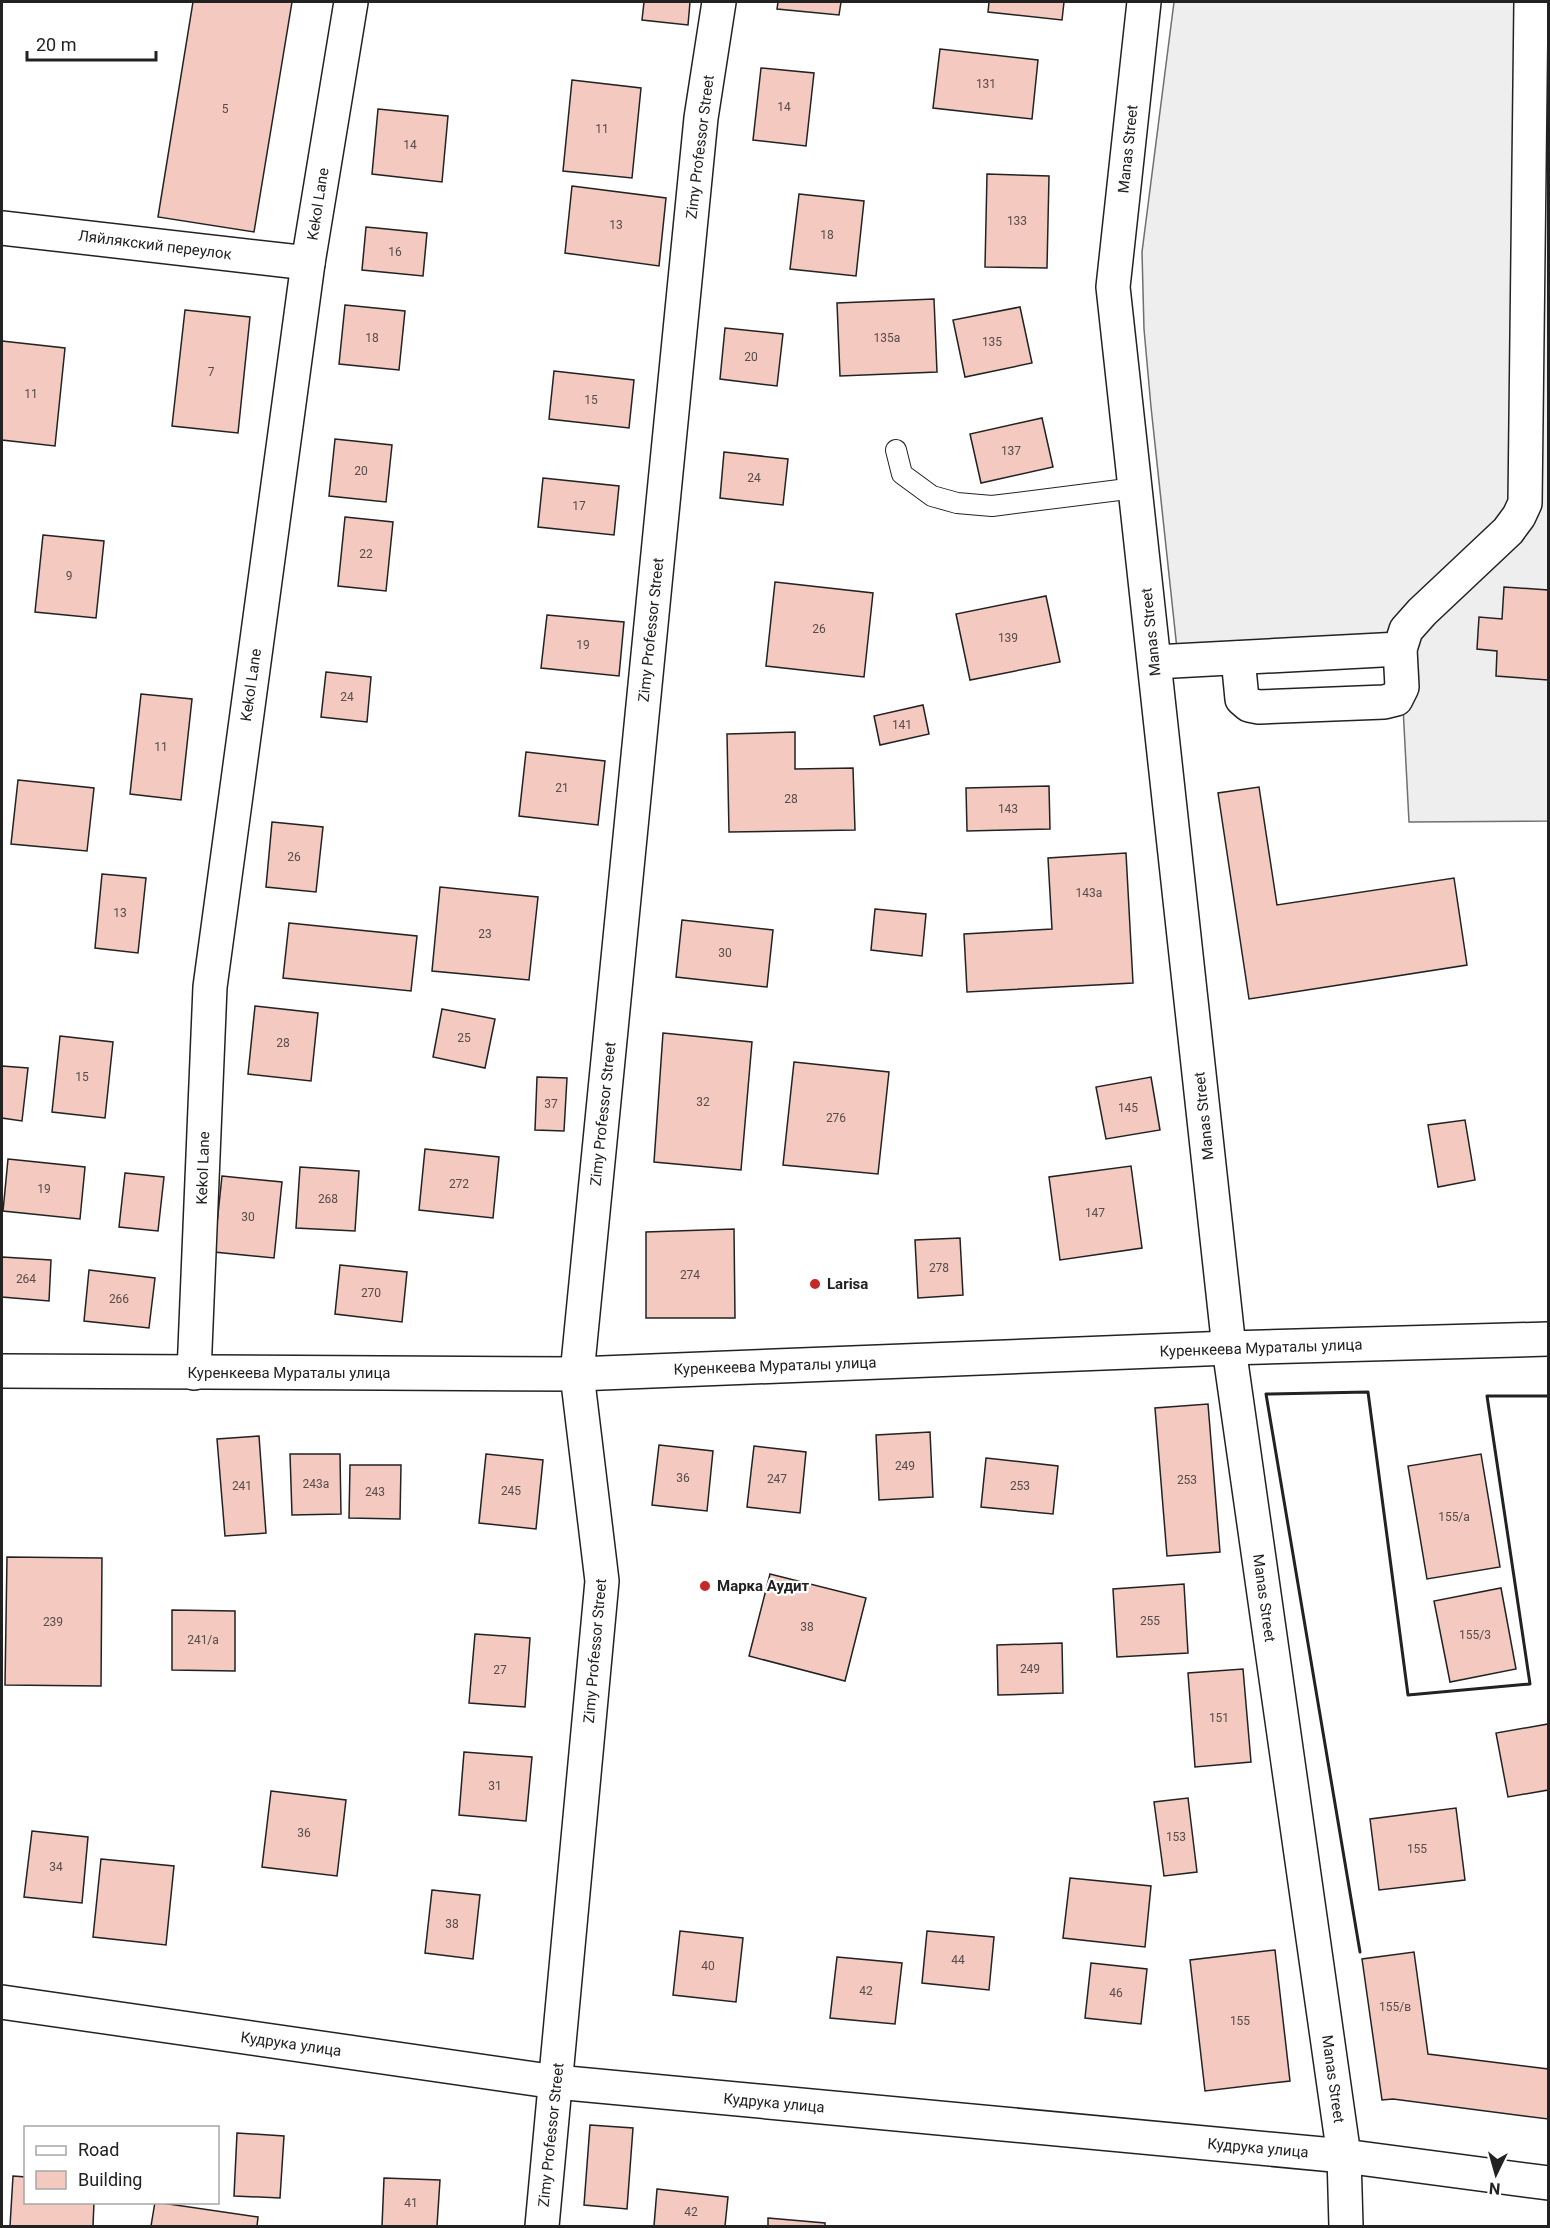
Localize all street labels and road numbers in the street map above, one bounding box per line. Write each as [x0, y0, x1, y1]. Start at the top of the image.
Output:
street label: Zimy Professor Street [682, 74, 718, 220]
street label: Manas Street [1114, 104, 1142, 194]
street label: Kekol Lane [303, 166, 333, 242]
street label: Ляйлякский переулок [77, 227, 233, 263]
street label: Zimy Professor Street [634, 557, 668, 703]
street label: Manas Street [1137, 587, 1165, 677]
street label: Kekol Lane [237, 647, 265, 722]
street label: Zimy Professor Street [586, 1041, 620, 1187]
street label: Manas Street [1190, 1071, 1218, 1161]
street label: Kekol Lane [193, 1131, 213, 1205]
street label: Куренкеева Мураталы улица [1159, 1335, 1363, 1361]
street label: Куренкеева Мураталы улица [673, 1353, 877, 1379]
street label: Куренкеева Мураталы улица [188, 1364, 390, 1382]
street label: Manas Street [1249, 1553, 1279, 1643]
street label: Zimy Professor Street [580, 1578, 610, 1724]
street label: Кудрука улица [239, 2028, 343, 2060]
street label: Manas Street [1318, 2034, 1348, 2124]
street label: Zimy Professor Street [534, 2062, 568, 2208]
street label: Кудрука улица [723, 2090, 825, 2116]
street label: Кудрука улица [1207, 2135, 1309, 2161]

